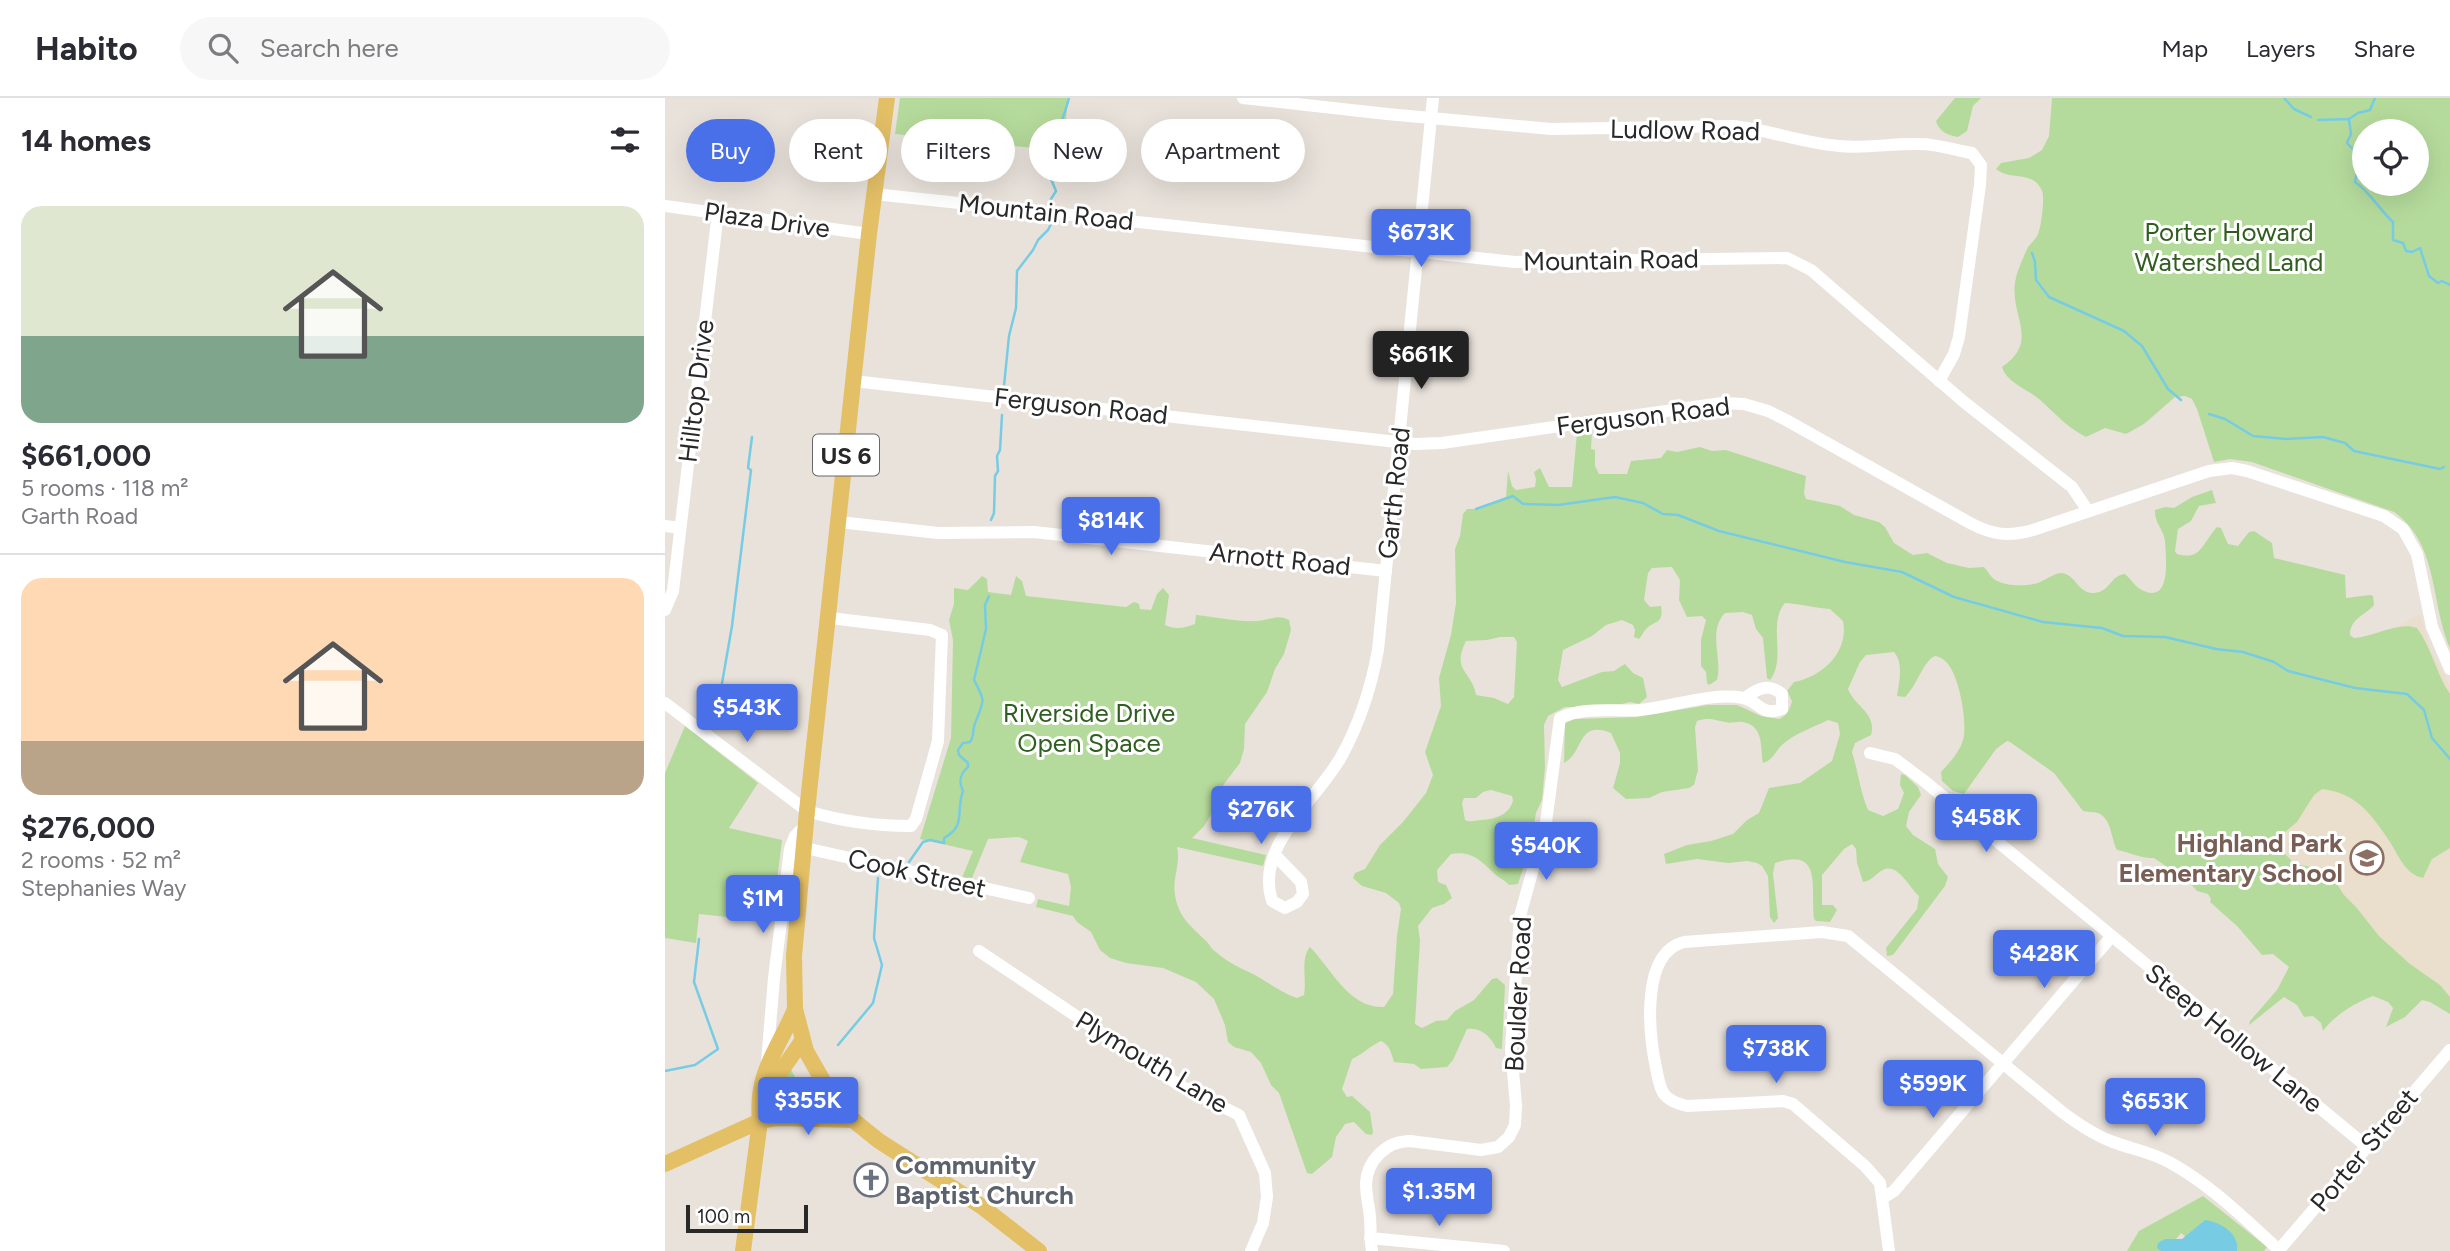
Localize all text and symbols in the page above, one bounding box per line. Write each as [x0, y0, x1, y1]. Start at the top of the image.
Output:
search box [180, 17, 670, 80]
text: Habito [35, 29, 138, 68]
icon: search [204, 29, 242, 67]
text: Search here [260, 32, 399, 64]
text: Map [2161, 34, 2208, 63]
text: Layers [2246, 34, 2315, 63]
text: Share [2353, 34, 2415, 63]
street label: Ludlow Road [1610, 113, 1760, 147]
chip: Buy [686, 119, 775, 182]
chip: Rent [789, 119, 887, 182]
chip: Filters [901, 119, 1015, 182]
chip: New [1029, 119, 1127, 182]
chip: Apartment [1141, 119, 1305, 182]
map controls [2352, 119, 2429, 196]
button: locate [2352, 119, 2429, 196]
icon: filters [606, 121, 644, 159]
text: 14 homes [21, 122, 151, 159]
street label: Mountain Road [957, 187, 1135, 237]
street label: Plaza Drive [702, 195, 832, 245]
pin: $673K [1372, 209, 1470, 269]
park label: Porter Howard Watershed Land [2135, 216, 2323, 278]
text: $673K [1388, 218, 1454, 246]
street label: Mountain Road [1523, 242, 1699, 278]
icon: home [270, 251, 396, 377]
street label: Hilltop Drive [671, 318, 721, 464]
pin: $661K [1372, 331, 1470, 391]
text: $661K [1389, 340, 1453, 368]
street label: Ferguson Road [992, 381, 1170, 431]
street label: Ferguson Road [1554, 389, 1732, 443]
street label: Garth Road [1371, 425, 1417, 561]
road number: US 6 [813, 434, 879, 476]
text: $661,000 [21, 437, 151, 474]
text: 5 rooms · 118 m² [21, 474, 189, 502]
pin: $814K [1062, 498, 1160, 557]
text: Garth Road [21, 502, 138, 530]
text: $814K [1078, 506, 1144, 534]
street label: Arnott Road [1208, 536, 1352, 582]
icon: home [270, 623, 396, 749]
pin: $543K [698, 684, 796, 744]
text: $543K [713, 693, 781, 721]
park label: Riverside Drive Open Space [1003, 697, 1175, 759]
pin: $276K [1212, 786, 1310, 846]
pin: $458K [1937, 794, 2035, 854]
text: $276K [1227, 795, 1295, 823]
text: $458K [1951, 803, 2021, 831]
text: $276,000 [21, 809, 155, 846]
pin: $540K [1497, 822, 1595, 882]
place label: Highland Park Elementary School [2119, 827, 2343, 889]
text: $540K [1511, 831, 1581, 859]
school or university icon: Highland Park Elementary School [2348, 839, 2386, 877]
street label: Cook Street [845, 842, 989, 904]
text: 2 rooms · 52 m² [21, 846, 181, 874]
text: Stephanies Way [21, 874, 186, 902]
pin: $1M [729, 876, 797, 935]
text: $1M [742, 884, 784, 912]
street label: Boulder Road [1498, 915, 1538, 1073]
pin: $428K [1995, 930, 2093, 990]
text: $428K [2009, 939, 2079, 967]
street label: Steep Hollow Lane [2139, 957, 2329, 1119]
street label: Plymouth Lane [1070, 1004, 1234, 1120]
pin: $738K [1727, 1026, 1825, 1085]
text: $738K [1742, 1034, 1810, 1062]
pin: $599K [1884, 1060, 1982, 1120]
text: $599K [1899, 1069, 1967, 1097]
pin: $355K [759, 1077, 857, 1137]
pin: $653K [2106, 1079, 2204, 1138]
street label: Porter Street [2303, 1082, 2425, 1218]
text: $355K [774, 1086, 842, 1114]
text: $653K [2121, 1087, 2189, 1115]
place label: Community Baptist Church [895, 1149, 1074, 1211]
church icon: Community Baptist Church [852, 1161, 890, 1199]
pin: $1.35M [1382, 1168, 1496, 1228]
text: $1.35M [1402, 1177, 1476, 1205]
scale bar [686, 1202, 809, 1234]
text: 100 m [697, 1205, 750, 1228]

